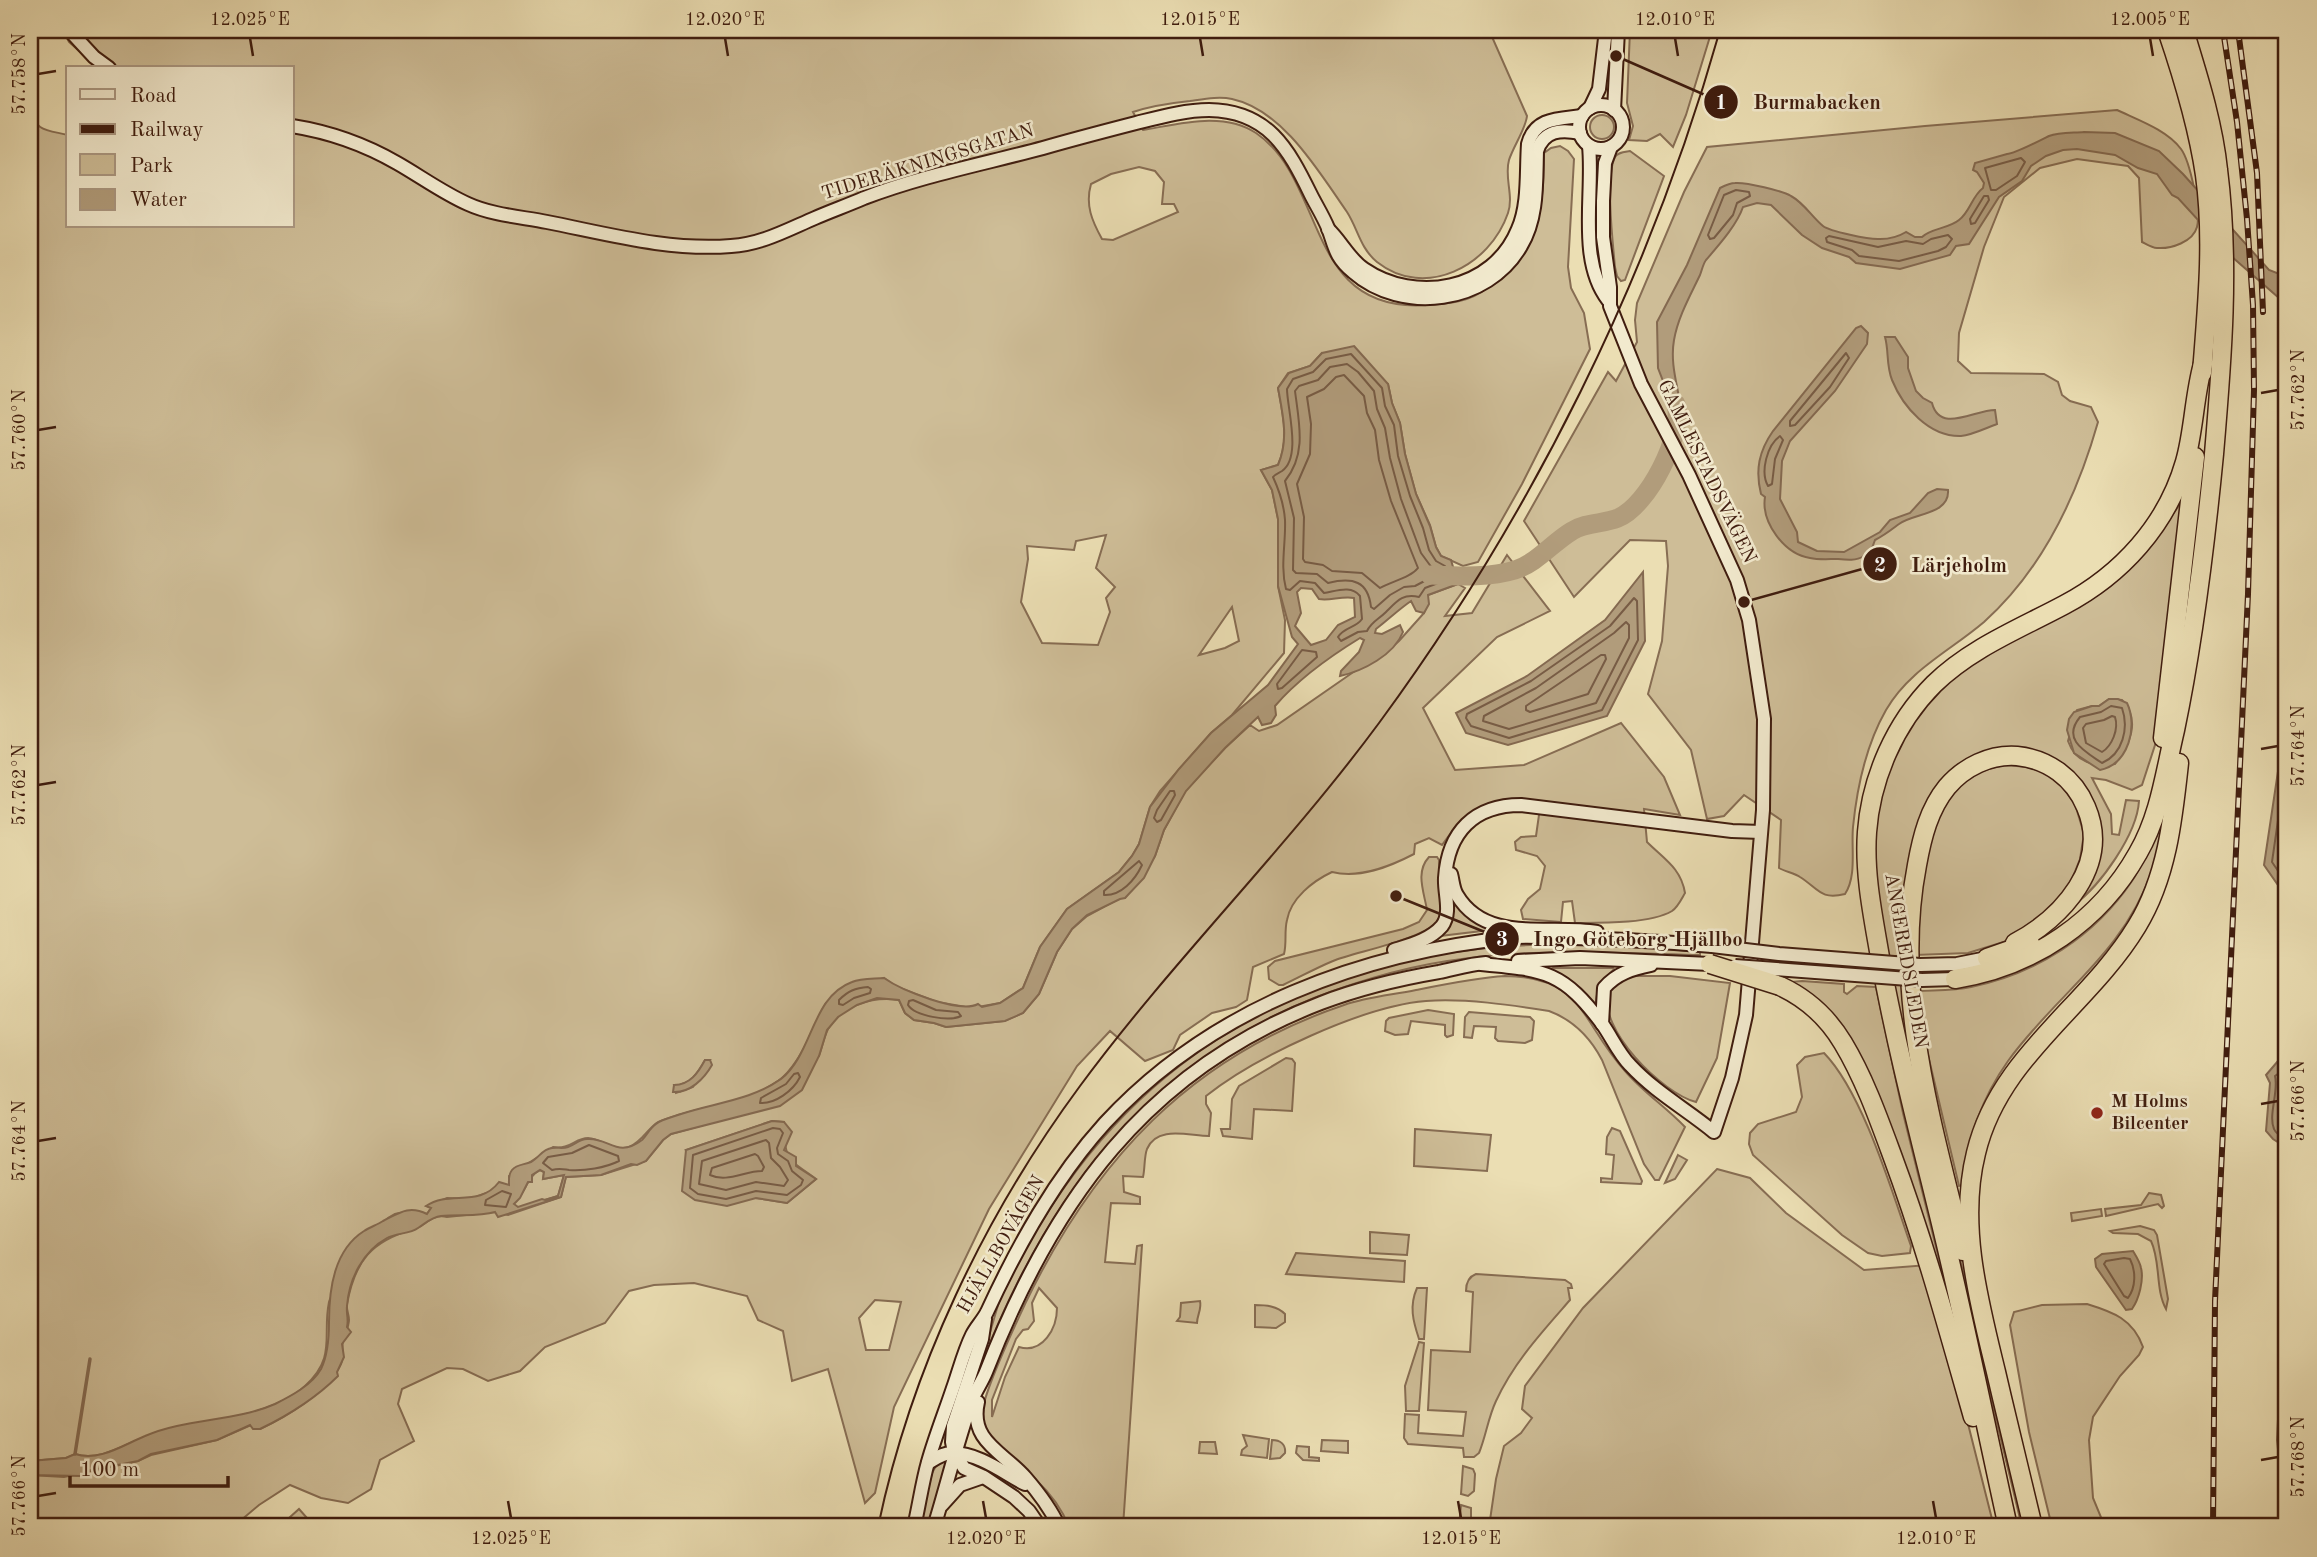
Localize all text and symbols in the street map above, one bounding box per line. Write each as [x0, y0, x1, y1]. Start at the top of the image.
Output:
text: 12.025°E [210, 11, 290, 29]
text: 12.020°E [685, 11, 765, 29]
text: 12.015°E [1160, 11, 1240, 29]
text: 12.010°E [1635, 11, 1715, 29]
text: 12.005°E [2110, 11, 2190, 29]
text: 57.758°N [11, 33, 29, 115]
legend [66, 66, 294, 228]
callout: Burmabacken [1704, 81, 1895, 123]
text: Road [130, 86, 177, 107]
text: 1 [1715, 93, 1727, 114]
text: Burmabacken [1753, 93, 1881, 114]
street label: TIDERÄKNINGSGATAN [819, 119, 1037, 204]
text: Railway [130, 120, 204, 141]
text: Park [130, 156, 173, 177]
text: Water [130, 190, 187, 211]
text: 57.762°N [2290, 349, 2308, 431]
street label: GAMLESTADSVÄGEN [1653, 376, 1762, 567]
text: 57.760°N [11, 389, 29, 471]
callout: Lärjeholm [1862, 543, 2021, 585]
text: 2 [1874, 556, 1886, 577]
text: Lärjeholm [1911, 556, 2007, 577]
text: 57.764°N [2290, 705, 2308, 787]
text: 57.762°N [11, 744, 29, 826]
street label: ANGEREDSLEDEN [1880, 872, 1930, 1050]
callout: Ingo Göteborg Hjällbo [1484, 918, 1757, 960]
text: 3 [1496, 930, 1508, 951]
text: Ingo Göteborg Hjällbo [1533, 930, 1743, 951]
text: 57.766°N [2290, 1060, 2308, 1142]
place label: M Holms Bilcenter [2111, 1093, 2189, 1134]
text: 57.764°N [11, 1100, 29, 1182]
marker: M Holms Bilcenter [2089, 1105, 2105, 1121]
street label: HJÄLLBOVÄGEN [952, 1171, 1049, 1317]
text: 57.768°N [2290, 1416, 2308, 1498]
scale bar [70, 1445, 228, 1489]
text: 57.766°N [11, 1455, 29, 1537]
text: 100 m [80, 1460, 139, 1481]
text: 12.025°E [471, 1530, 551, 1548]
text: 12.020°E [946, 1530, 1026, 1548]
text: 12.015°E [1421, 1530, 1501, 1548]
text: 12.010°E [1896, 1530, 1976, 1548]

